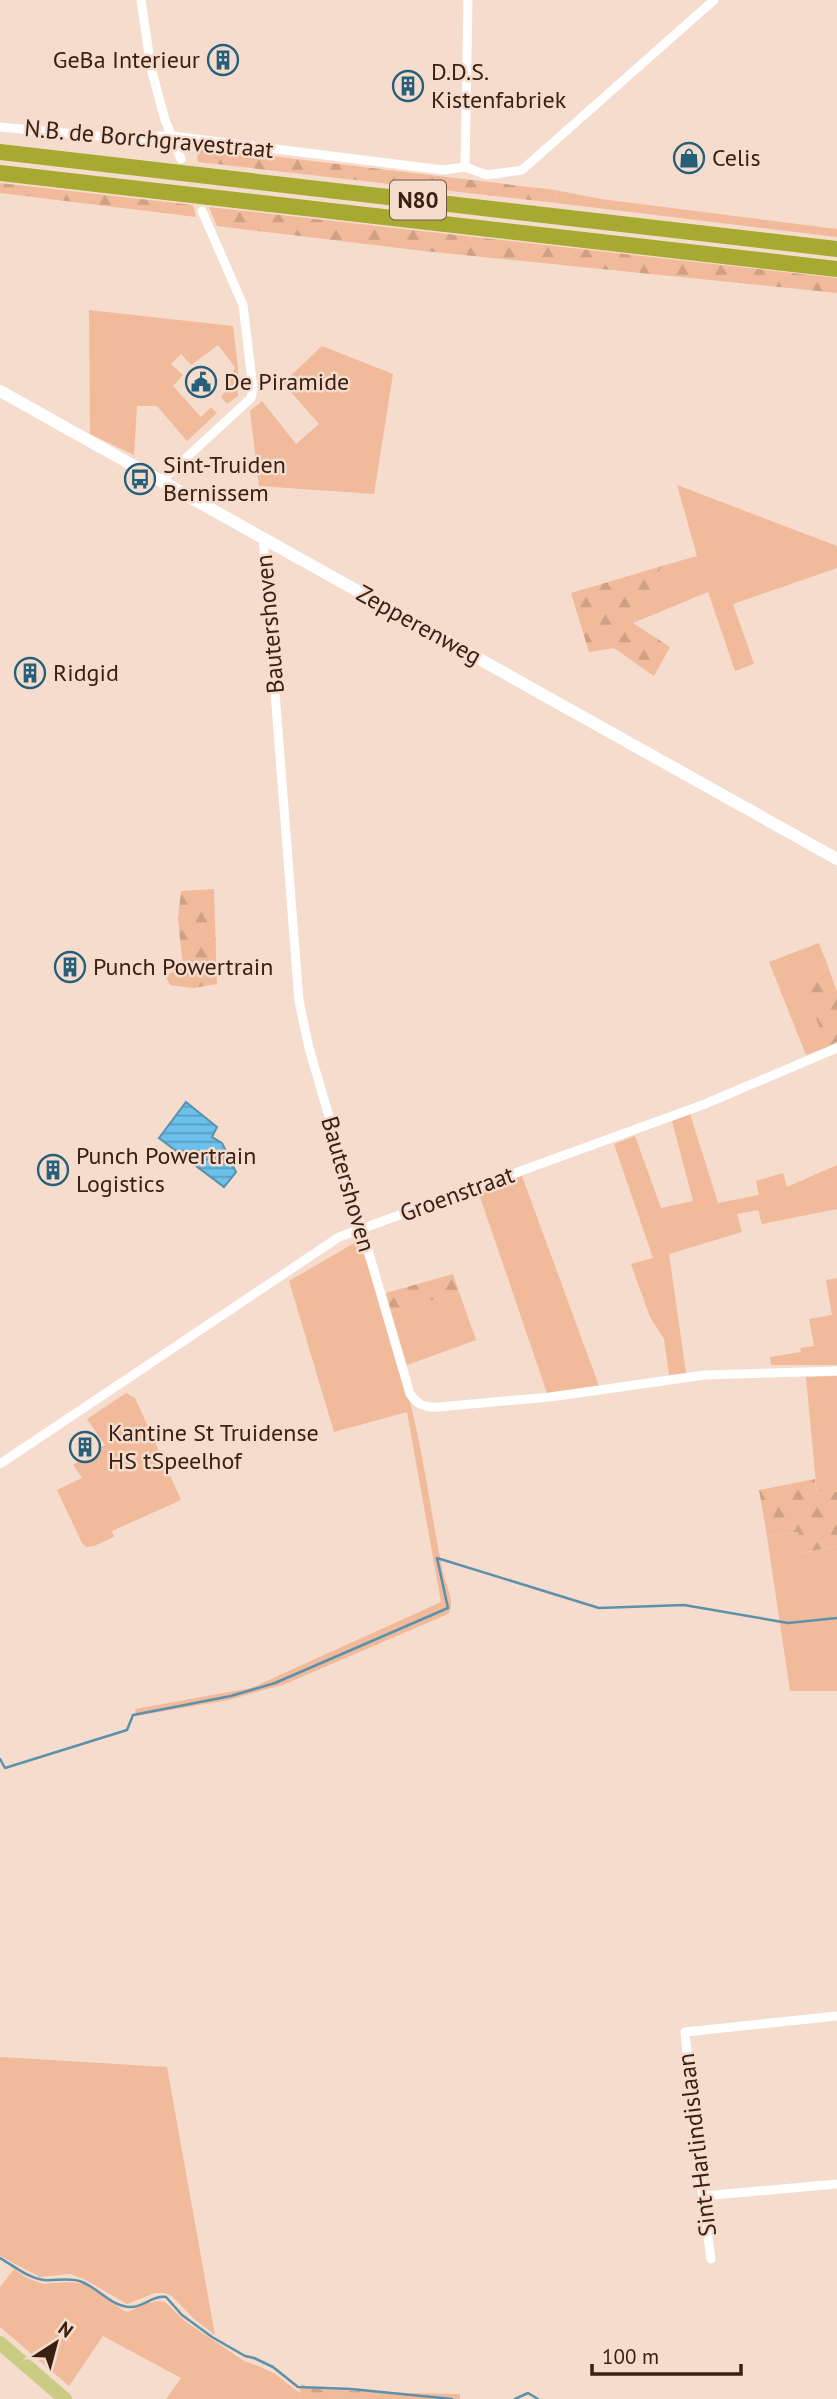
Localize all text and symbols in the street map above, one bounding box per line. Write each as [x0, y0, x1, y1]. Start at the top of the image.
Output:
building icon: GeBa Interieur [206, 43, 240, 77]
place label: GeBa Interieur [53, 44, 200, 75]
place label: D.D.S. Kistenfabriek [431, 56, 567, 115]
building icon: D.D.S. Kistenfabriek [391, 69, 425, 103]
street label: N.B. de Borchgravestraat [23, 112, 275, 165]
shop icon: Celis [672, 141, 706, 175]
place label: Celis [712, 142, 761, 173]
road number: N80 [390, 181, 446, 220]
public building icon: De Piramide [184, 365, 218, 399]
place label: De Piramide [224, 366, 349, 397]
place label: Sint-Truiden Bernissem [163, 449, 286, 508]
bus stop icon: Sint-Truiden Bernissem [123, 462, 157, 496]
street label: Bautershoven [248, 553, 291, 695]
street label: Zepperenweg [351, 578, 487, 672]
building icon: Ridgid [13, 656, 47, 690]
place label: Ridgid [53, 657, 119, 688]
building icon: Punch Powertrain [53, 950, 87, 984]
place label: Punch Powertrain [93, 951, 273, 982]
street label: Bautershoven [314, 1113, 383, 1255]
place label: Punch Powertrain Logistics [76, 1140, 256, 1199]
building icon: Punch Powertrain Logistics [36, 1153, 70, 1187]
street label: Groenstraat [395, 1159, 518, 1229]
place label: Kantine St Truidense HS tSpeelhof [108, 1417, 319, 1476]
building icon: Kantine St Truidense HS tSpeelhof [68, 1430, 102, 1464]
street label: Sint-Harlindislaan [670, 2052, 723, 2238]
north arrow [21, 2308, 91, 2378]
text: N [54, 2316, 78, 2343]
scale bar [592, 2332, 741, 2376]
text: 100 m [602, 2343, 659, 2370]

